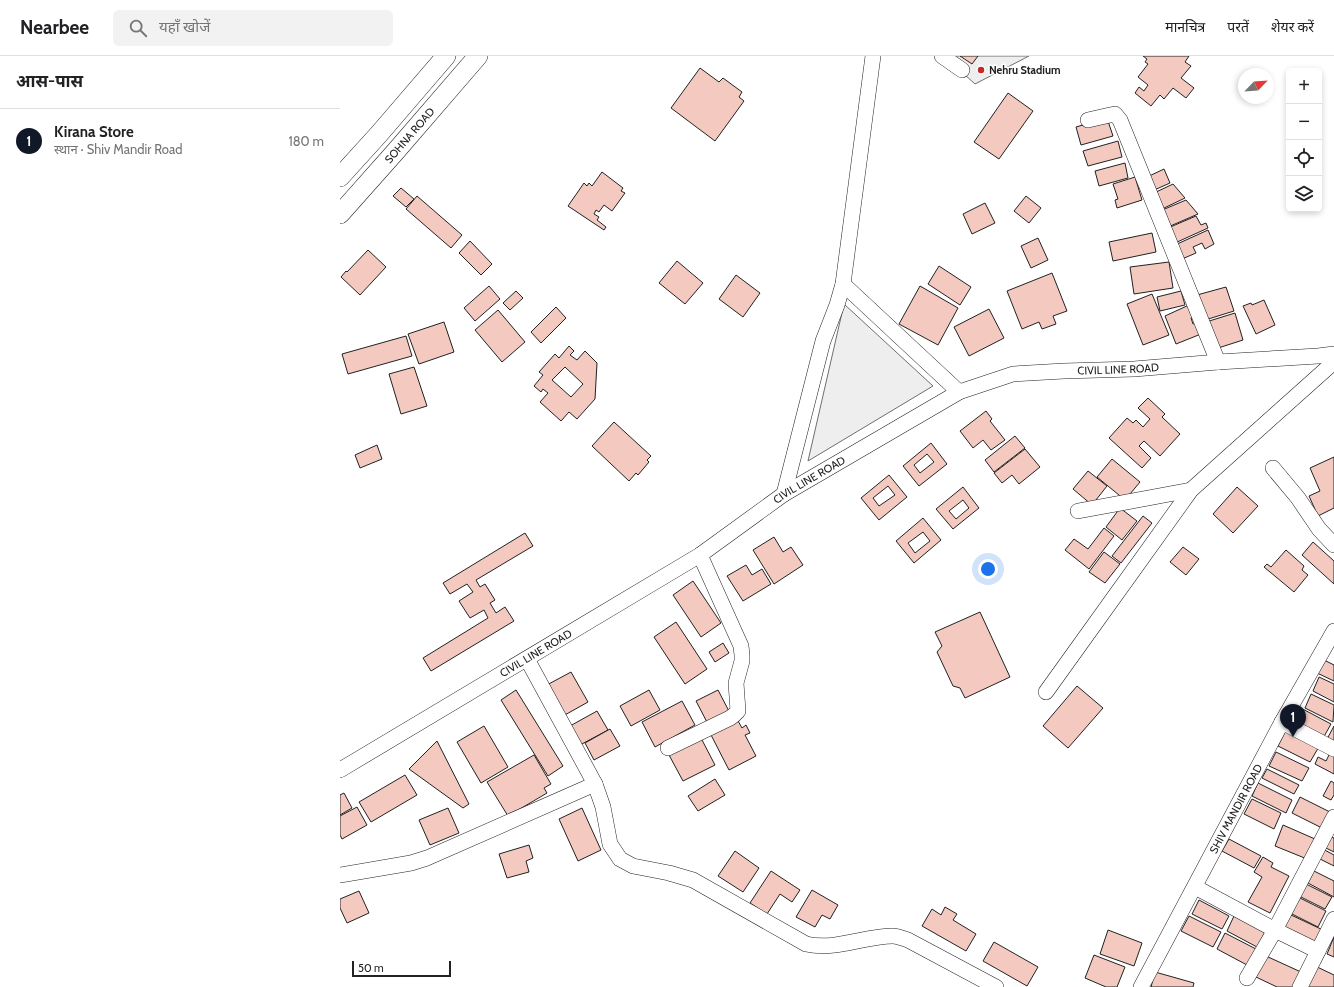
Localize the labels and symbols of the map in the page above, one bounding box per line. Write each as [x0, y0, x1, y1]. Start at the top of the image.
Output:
place label: Nehru Stadium [989, 63, 1061, 77]
marker: Nehru Stadium [976, 65, 986, 75]
north arrow [1238, 68, 1274, 104]
street label: SOHNA ROAD [381, 104, 438, 166]
street label: CIVIL LINE ROAD [1077, 360, 1160, 378]
street label: CIVIL LINE ROAD [770, 453, 848, 507]
your location [978, 559, 998, 579]
street label: CIVIL LINE ROAD [497, 626, 574, 680]
pin: 1 [1280, 704, 1306, 737]
street label: SHIV MANDIR ROAD [1206, 761, 1265, 856]
scale bar [352, 959, 451, 978]

